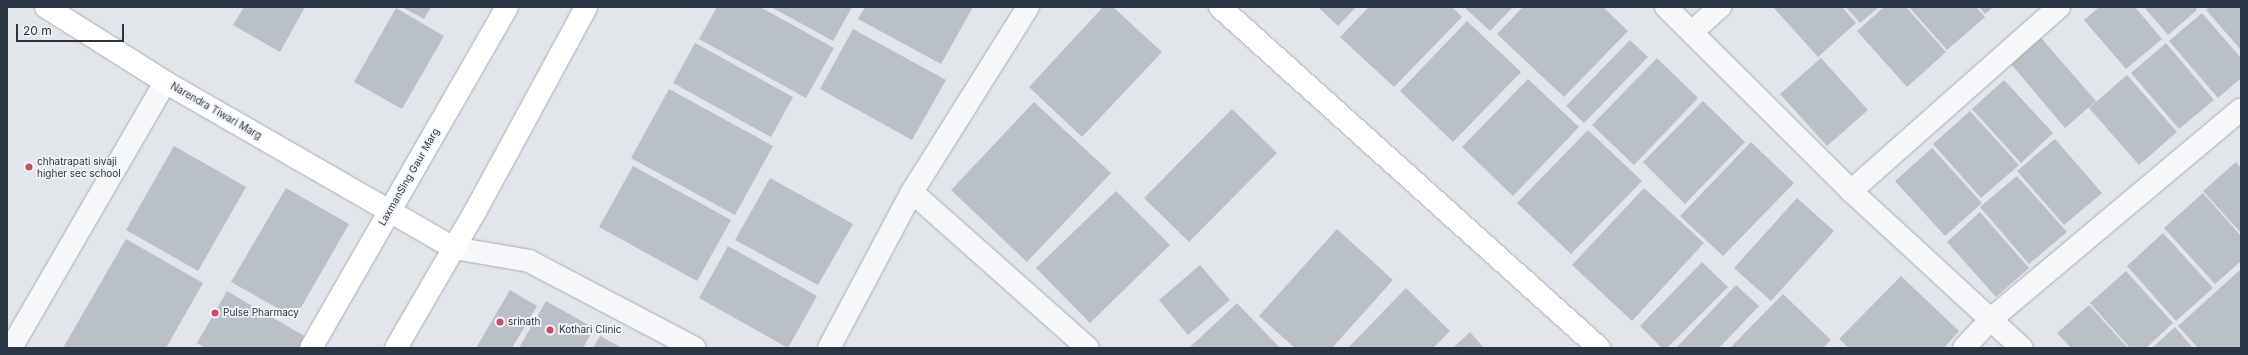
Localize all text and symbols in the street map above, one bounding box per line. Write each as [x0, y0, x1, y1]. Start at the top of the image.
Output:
scale bar [18, 16, 126, 42]
text: 20 m [23, 23, 52, 38]
street label: Narendra Tiwari Marg [168, 80, 264, 142]
street label: LaxmanSing Gaur Marg [376, 126, 442, 228]
place label: chhatrapati sivaji higher sec school [37, 155, 121, 178]
marker: chhatrapati sivaji higher sec school [24, 162, 34, 172]
place label: Pulse Pharmacy [223, 307, 299, 319]
marker: Pulse Pharmacy [210, 308, 220, 318]
place label: srinath [508, 316, 540, 328]
marker: srinath [495, 317, 505, 327]
marker: Kothari Clinic [544, 324, 556, 336]
place label: Kothari Clinic [559, 324, 621, 336]

